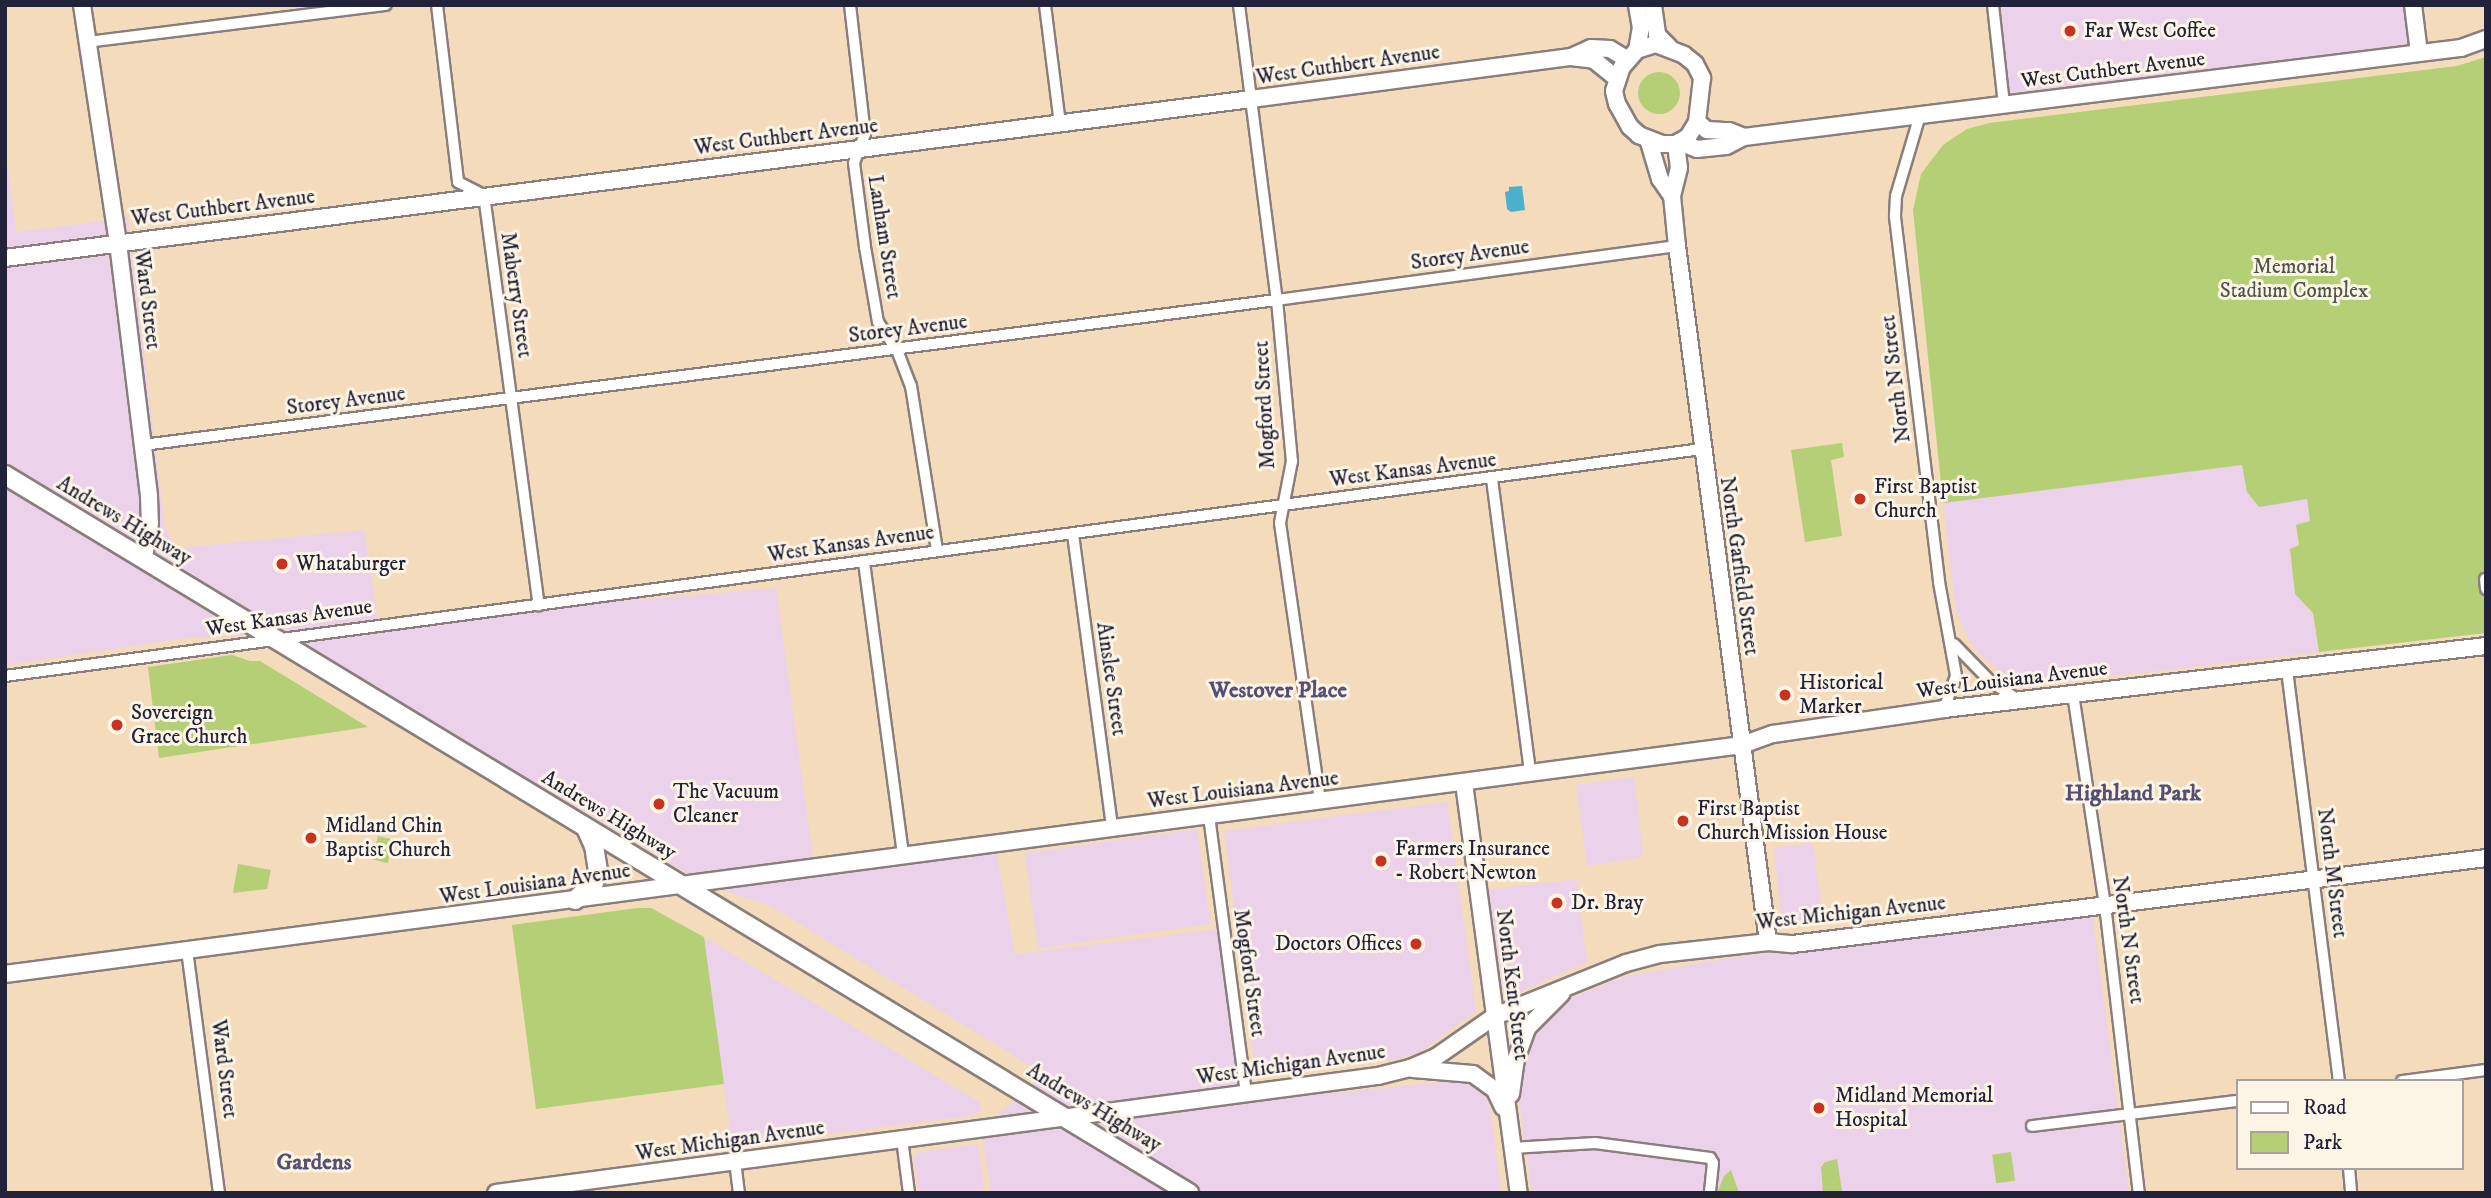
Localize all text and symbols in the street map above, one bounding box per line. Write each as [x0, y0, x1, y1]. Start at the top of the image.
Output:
place label: Far West Coffee [2084, 18, 2216, 44]
marker: Far West Coffee [2062, 23, 2078, 39]
street label: West Cuthbert Avenue [1255, 40, 1441, 90]
street label: West Cuthbert Avenue [2020, 46, 2206, 94]
street label: West Cuthbert Avenue [693, 113, 879, 161]
street label: Lanham Street [862, 173, 906, 301]
street label: West Cuthbert Avenue [130, 184, 316, 232]
street label: Maberry Street [495, 231, 537, 359]
street label: Storey Avenue [1409, 234, 1531, 276]
street label: Ward Street [128, 249, 166, 351]
park label: Memorial Stadium Complex [2220, 254, 2368, 304]
street label: Storey Avenue [847, 309, 969, 349]
street label: North N Street [1876, 314, 1916, 444]
street label: Mogford Street [1249, 340, 1281, 470]
street label: Storey Avenue [285, 381, 407, 421]
street label: West Kansas Avenue [1328, 447, 1498, 493]
street label: Andrews Highway [52, 471, 196, 571]
place label: First Baptist Church [1874, 474, 1977, 524]
street label: North Garfield Street [1714, 475, 1764, 657]
marker: First Baptist Church [1852, 491, 1868, 507]
street label: West Kansas Avenue [766, 520, 936, 568]
place label: Whataburger [296, 551, 406, 577]
marker: Whataburger [274, 556, 290, 572]
street label: West Kansas Avenue [204, 594, 374, 642]
street label: Ainslee Street [1091, 621, 1131, 737]
street label: West Louisiana Avenue [1915, 656, 2109, 704]
place label: Historical Marker [1799, 670, 1883, 720]
district label: Westover Place [1209, 677, 1347, 705]
marker: Historical Marker [1777, 687, 1793, 703]
place label: Sovereign Grace Church [131, 700, 247, 750]
marker: Sovereign Grace Church [109, 717, 125, 733]
street label: Andrews Highway [537, 765, 681, 865]
street label: West Louisiana Avenue [1146, 766, 1340, 814]
place label: The Vacuum Cleaner [673, 779, 779, 829]
district label: Highland Park [2065, 780, 2201, 808]
marker: The Vacuum Cleaner [651, 796, 667, 812]
place label: First Baptist Church Mission House [1697, 796, 1887, 846]
street label: North M Street [2312, 807, 2352, 939]
place label: Midland Chin Baptist Church [325, 813, 451, 863]
marker: First Baptist Church Mission House [1675, 813, 1691, 829]
marker: Midland Chin Baptist Church [303, 830, 319, 846]
place label: Farmers Insurance - Robert Newton [1395, 836, 1550, 886]
marker: Farmers Insurance - Robert Newton [1373, 853, 1389, 869]
street label: West Louisiana Avenue [438, 858, 632, 910]
street label: North N Street [2107, 875, 2149, 1005]
place label: Dr. Bray [1571, 890, 1643, 916]
street label: West Michigan Avenue [1755, 891, 1947, 935]
marker: Dr. Bray [1549, 895, 1565, 911]
street label: Mogford Street [1228, 908, 1270, 1038]
street label: North Kent Street [1490, 908, 1534, 1062]
place label: Doctors Offices [1275, 931, 1402, 957]
marker: Doctors Offices [1408, 936, 1424, 952]
street label: Ward Street [205, 1018, 243, 1120]
street label: West Michigan Avenue [1195, 1039, 1387, 1091]
street label: Andrews Highway [1022, 1058, 1166, 1158]
legend [2236, 1079, 2463, 1170]
place label: Midland Memorial Hospital [1835, 1083, 1993, 1133]
text: Road [2303, 1095, 2347, 1121]
marker: Midland Memorial Hospital [1809, 1098, 1829, 1118]
street label: West Michigan Avenue [634, 1115, 826, 1167]
text: Park [2303, 1130, 2342, 1156]
district label: Gardens [276, 1149, 352, 1177]

